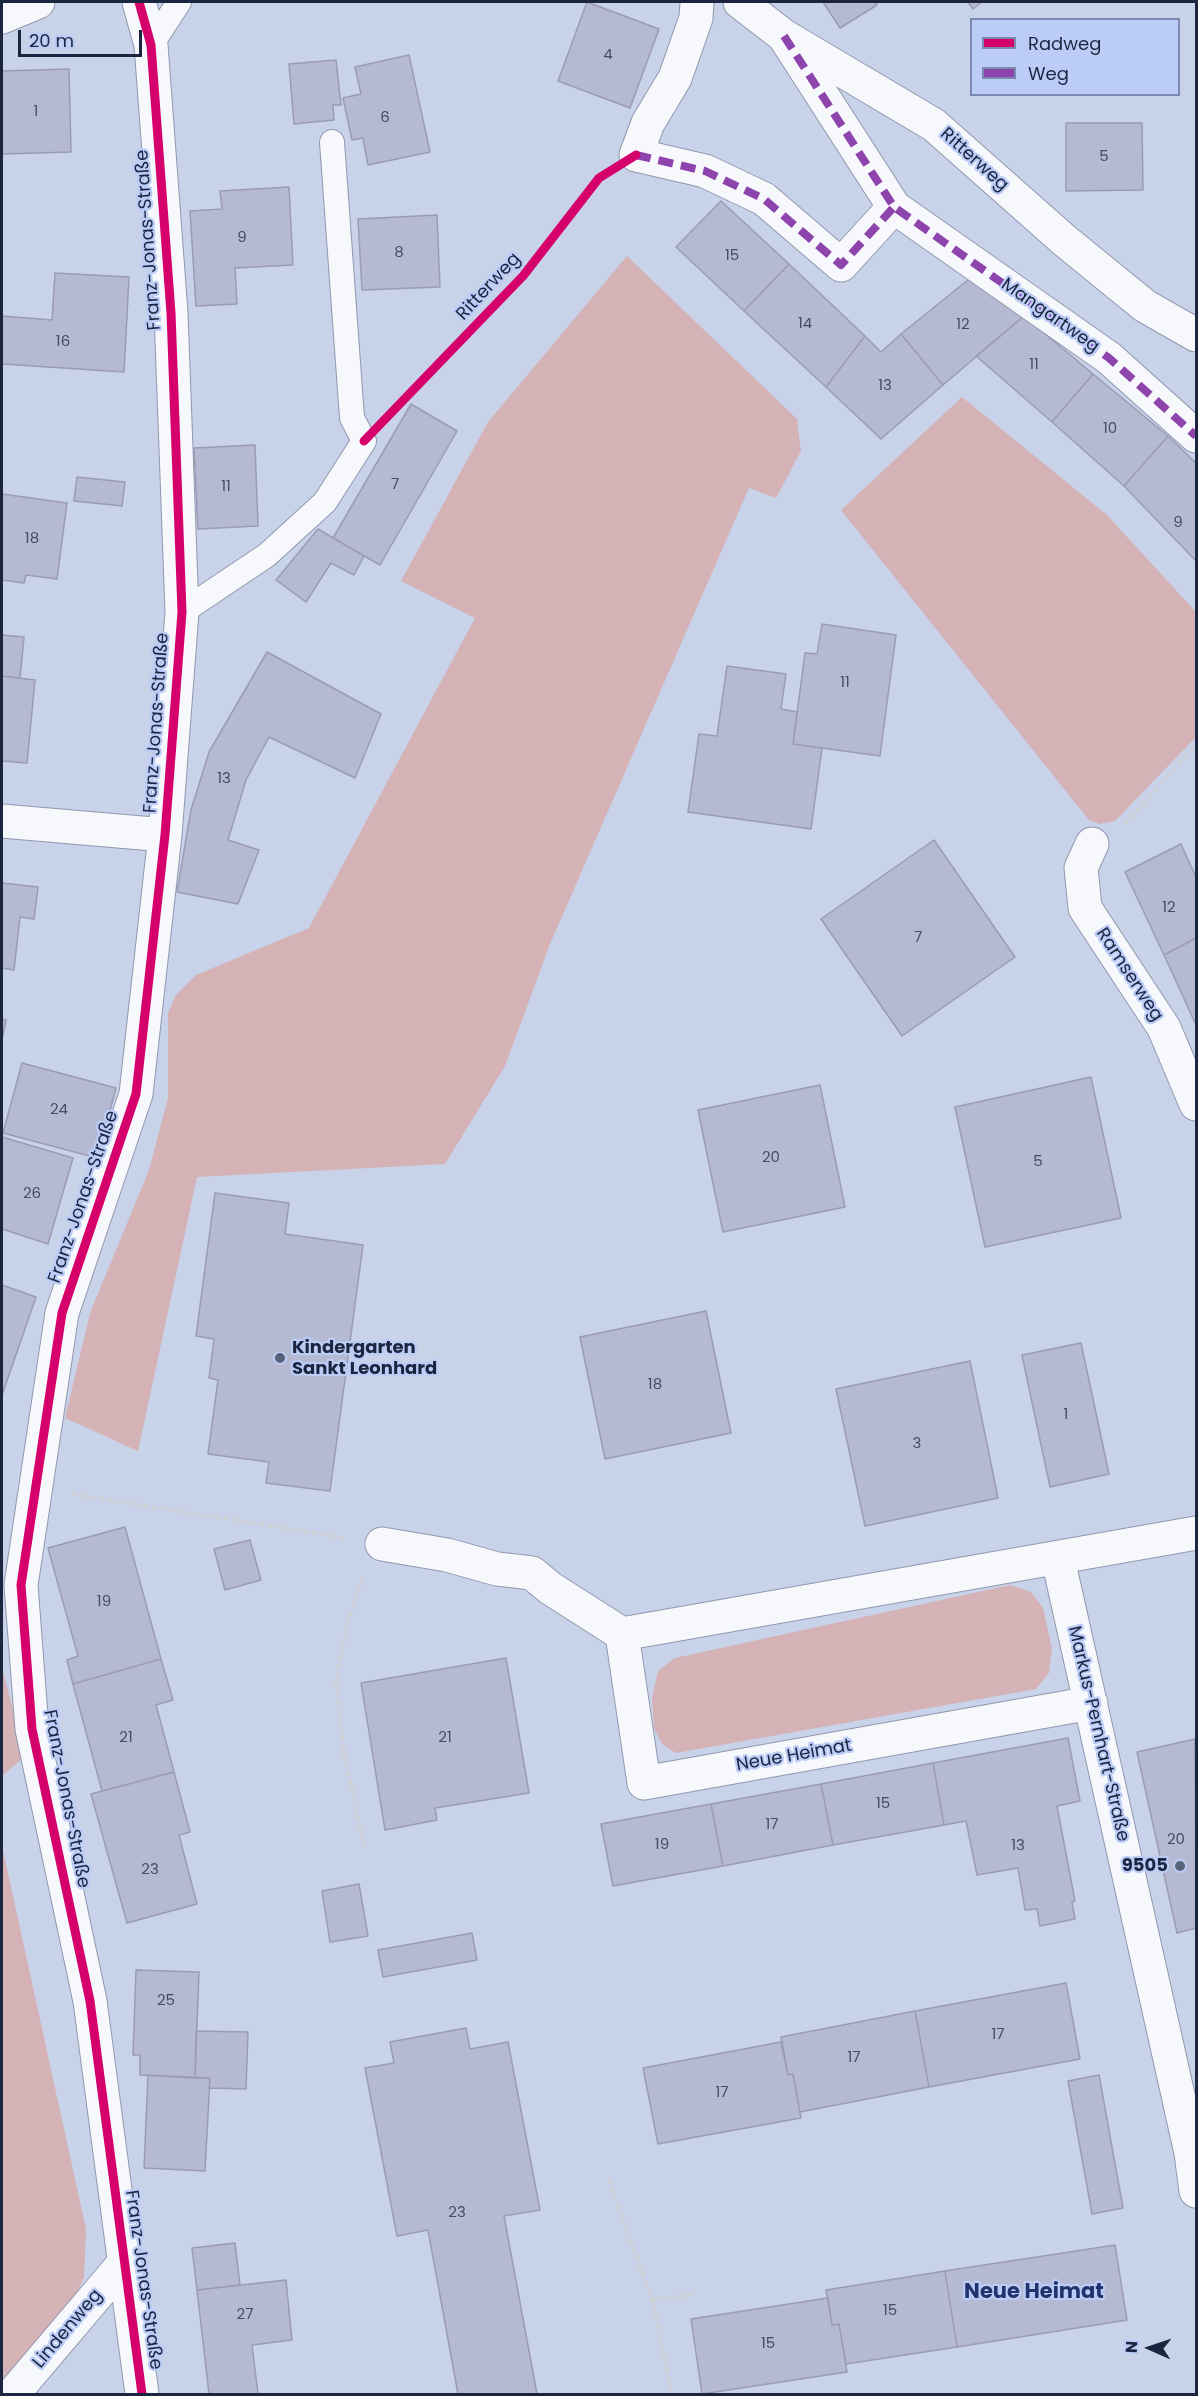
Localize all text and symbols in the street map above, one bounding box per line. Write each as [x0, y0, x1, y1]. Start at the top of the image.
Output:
scale bar [21, 18, 146, 56]
legend [970, 18, 1180, 96]
text: 20 m [29, 28, 74, 53]
text: Radweg [1028, 31, 1101, 56]
house number: 4 [603, 46, 613, 64]
text: Weg [1028, 61, 1069, 86]
house number: 1 [34, 103, 38, 121]
house number: 6 [380, 109, 390, 127]
street label: Ritterweg [935, 124, 1013, 196]
house number: 5 [1099, 148, 1109, 166]
street label: Franz-Jonas-Straße [132, 149, 166, 331]
house number: 9 [237, 229, 247, 247]
house number: 8 [394, 244, 404, 262]
house number: 15 [725, 247, 739, 265]
street label: Ritterweg [452, 249, 526, 325]
street label: Mangartweg [997, 274, 1103, 358]
house number: 14 [798, 315, 812, 333]
house number: 12 [956, 316, 970, 334]
house number: 16 [56, 333, 70, 351]
house number: 11 [1029, 356, 1039, 374]
house number: 13 [878, 377, 892, 395]
house number: 10 [1103, 420, 1117, 438]
house number: 7 [391, 476, 399, 494]
house number: 11 [221, 478, 231, 496]
house number: 9 [1173, 514, 1183, 532]
house number: 18 [25, 530, 39, 548]
street label: Franz-Jonas-Straße [140, 632, 174, 814]
house number: 11 [840, 674, 850, 692]
house number: 13 [217, 770, 231, 788]
house number: 12 [1162, 899, 1176, 917]
street label: Ramserweg [1091, 924, 1167, 1026]
house number: 7 [914, 929, 922, 947]
house number: 24 [50, 1101, 68, 1119]
street label: Franz-Jonas-Straße [44, 1108, 124, 1286]
house number: 20 [762, 1149, 780, 1167]
house number: 5 [1033, 1153, 1043, 1171]
house number: 26 [23, 1185, 41, 1203]
place label: Kindergarten Sankt Leonhard [292, 1337, 437, 1380]
marker: Kindergarten Sankt Leonhard [273, 1351, 287, 1365]
house number: 18 [648, 1376, 662, 1394]
house number: 1 [1064, 1406, 1068, 1424]
house number: 3 [913, 1435, 921, 1453]
house number: 19 [97, 1593, 111, 1611]
street label: Markus-Pernhart-Straße [1063, 1624, 1133, 1844]
street label: Franz-Jonas-Straße [38, 1708, 94, 1890]
house number: 21 [119, 1729, 133, 1747]
house number: 21 [438, 1729, 452, 1747]
street label: Neue Heimat [735, 1735, 853, 1777]
house number: 15 [876, 1795, 890, 1813]
house number: 17 [766, 1816, 778, 1834]
house number: 20 [1167, 1831, 1185, 1849]
house number: 19 [655, 1836, 669, 1854]
house number: 13 [1011, 1837, 1025, 1855]
place label: 9505 [1122, 1855, 1168, 1877]
marker: 9505 [1173, 1859, 1187, 1873]
house number: 23 [141, 1861, 159, 1879]
house number: 25 [157, 1992, 175, 2010]
house number: 17 [992, 2026, 1004, 2044]
house number: 17 [848, 2049, 860, 2067]
house number: 17 [716, 2084, 728, 2102]
street label: Franz-Jonas-Straße [120, 2189, 166, 2371]
house number: 23 [448, 2204, 466, 2222]
district label: Neue Heimat [964, 2280, 1104, 2306]
street label: Lindenweg [29, 2285, 107, 2373]
house number: 15 [883, 2302, 897, 2320]
house number: 27 [237, 2306, 253, 2324]
north arrow [1120, 2318, 1180, 2378]
house number: 15 [761, 2335, 775, 2353]
text: N [1120, 2340, 1143, 2354]

